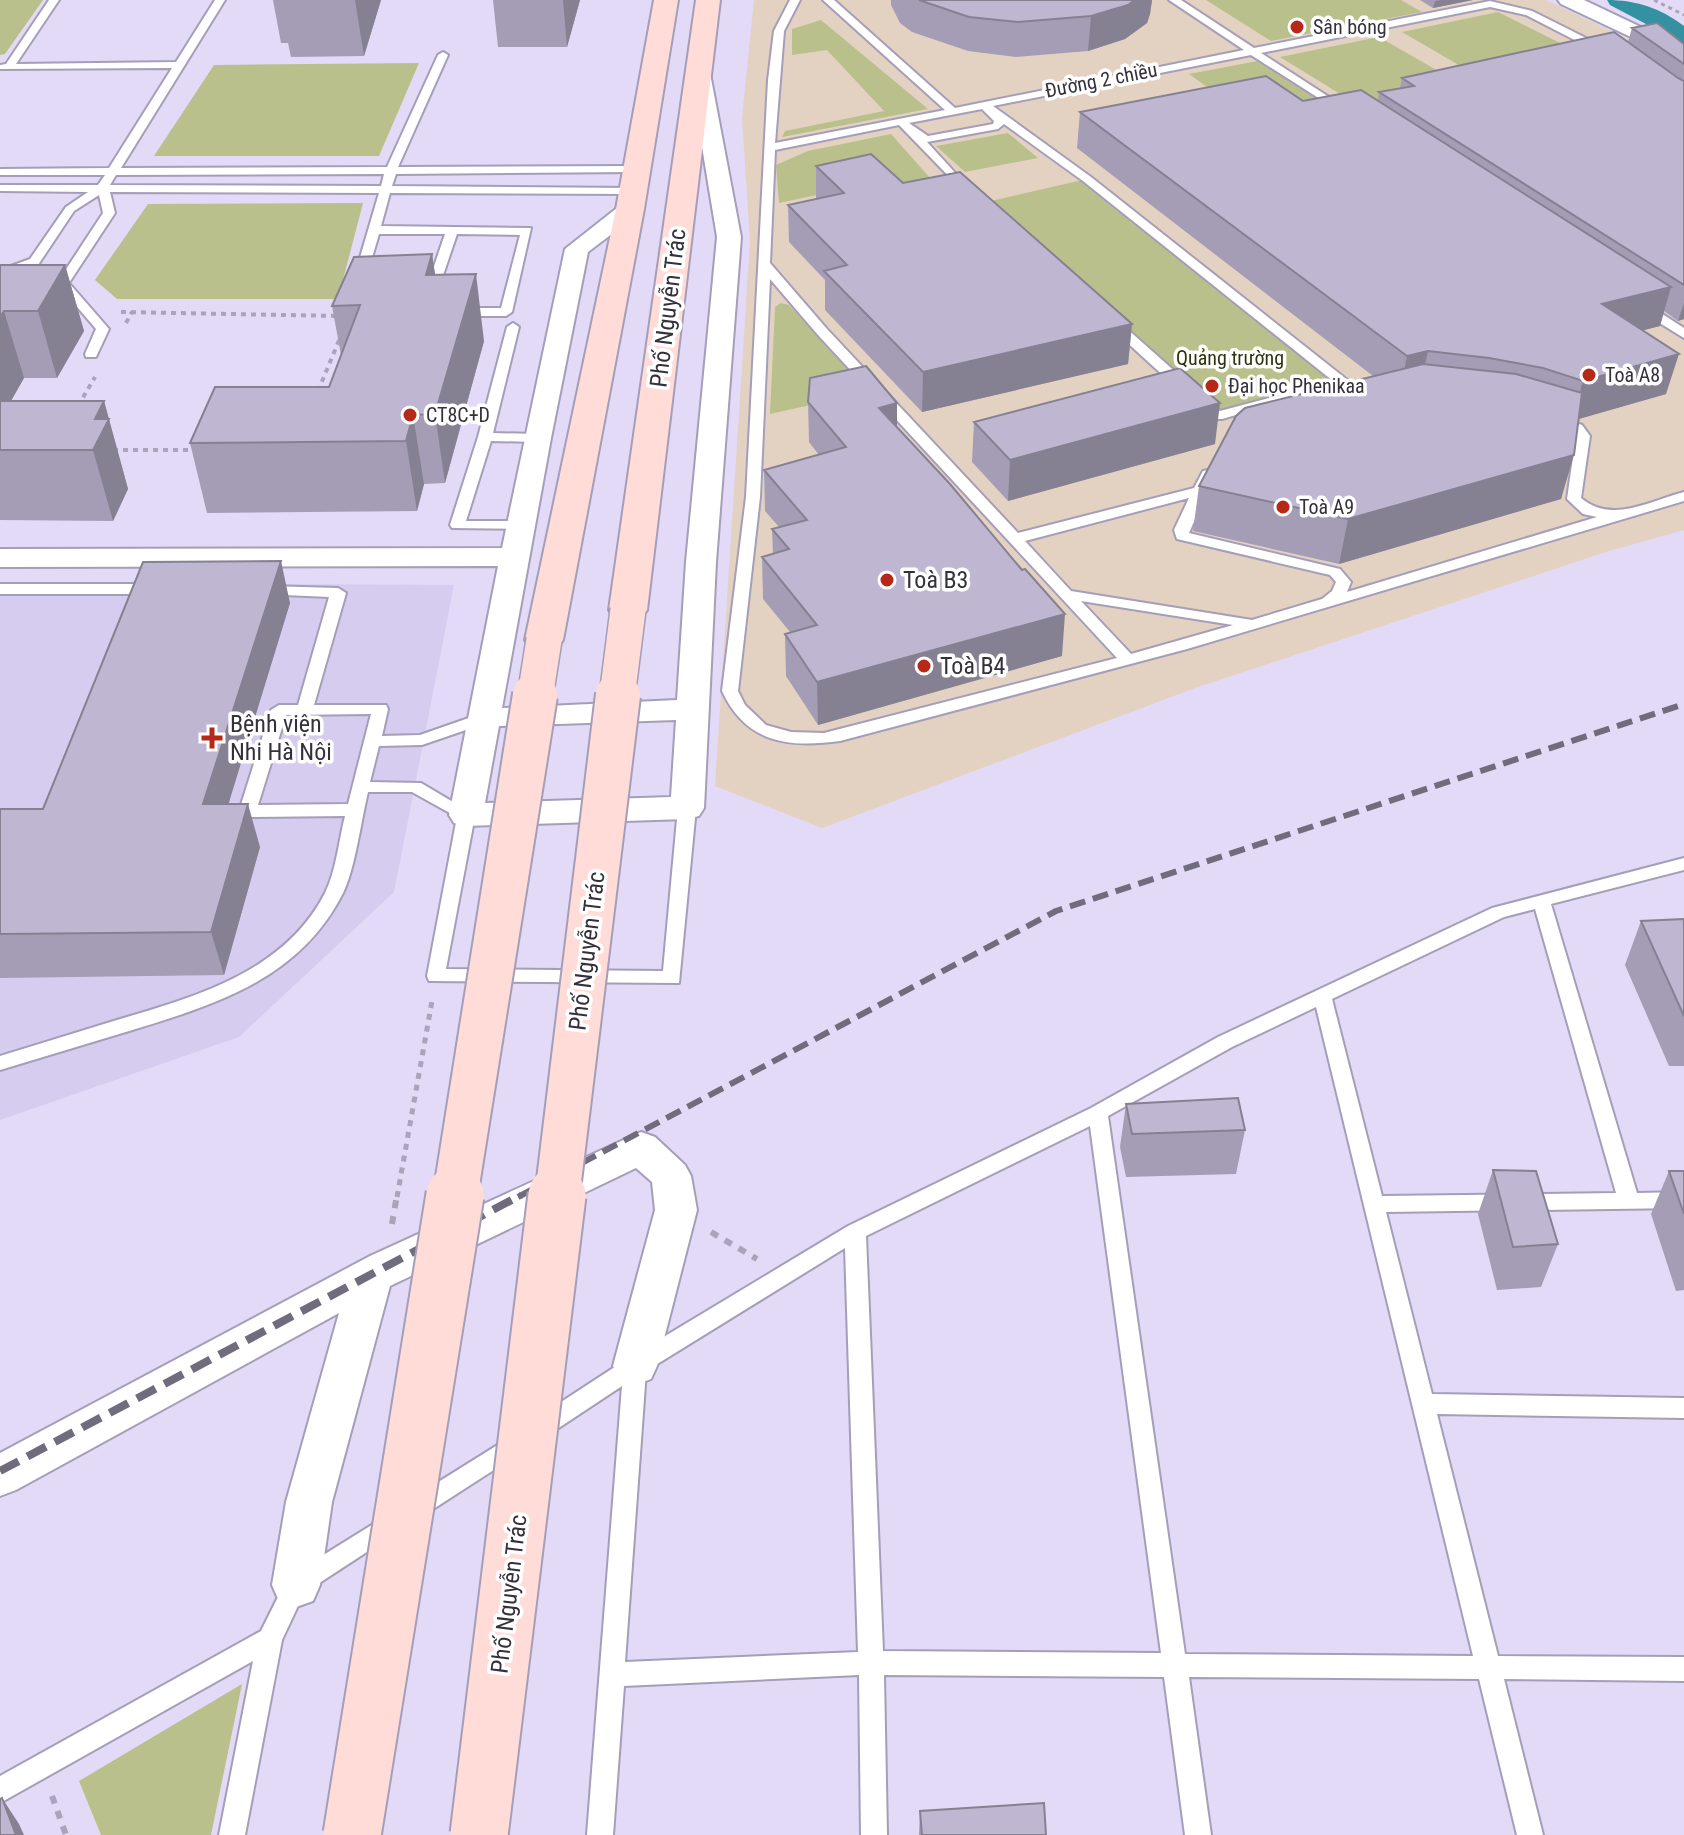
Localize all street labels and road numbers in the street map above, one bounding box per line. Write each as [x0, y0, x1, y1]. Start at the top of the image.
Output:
street label: Đường 2 chiều [1043, 57, 1159, 103]
street label: Phố Nguyễn Trác [644, 227, 692, 389]
street label: Phố Nguyễn Trác [563, 870, 611, 1032]
street label: Phố Nguyễn Trác [485, 1513, 533, 1675]

